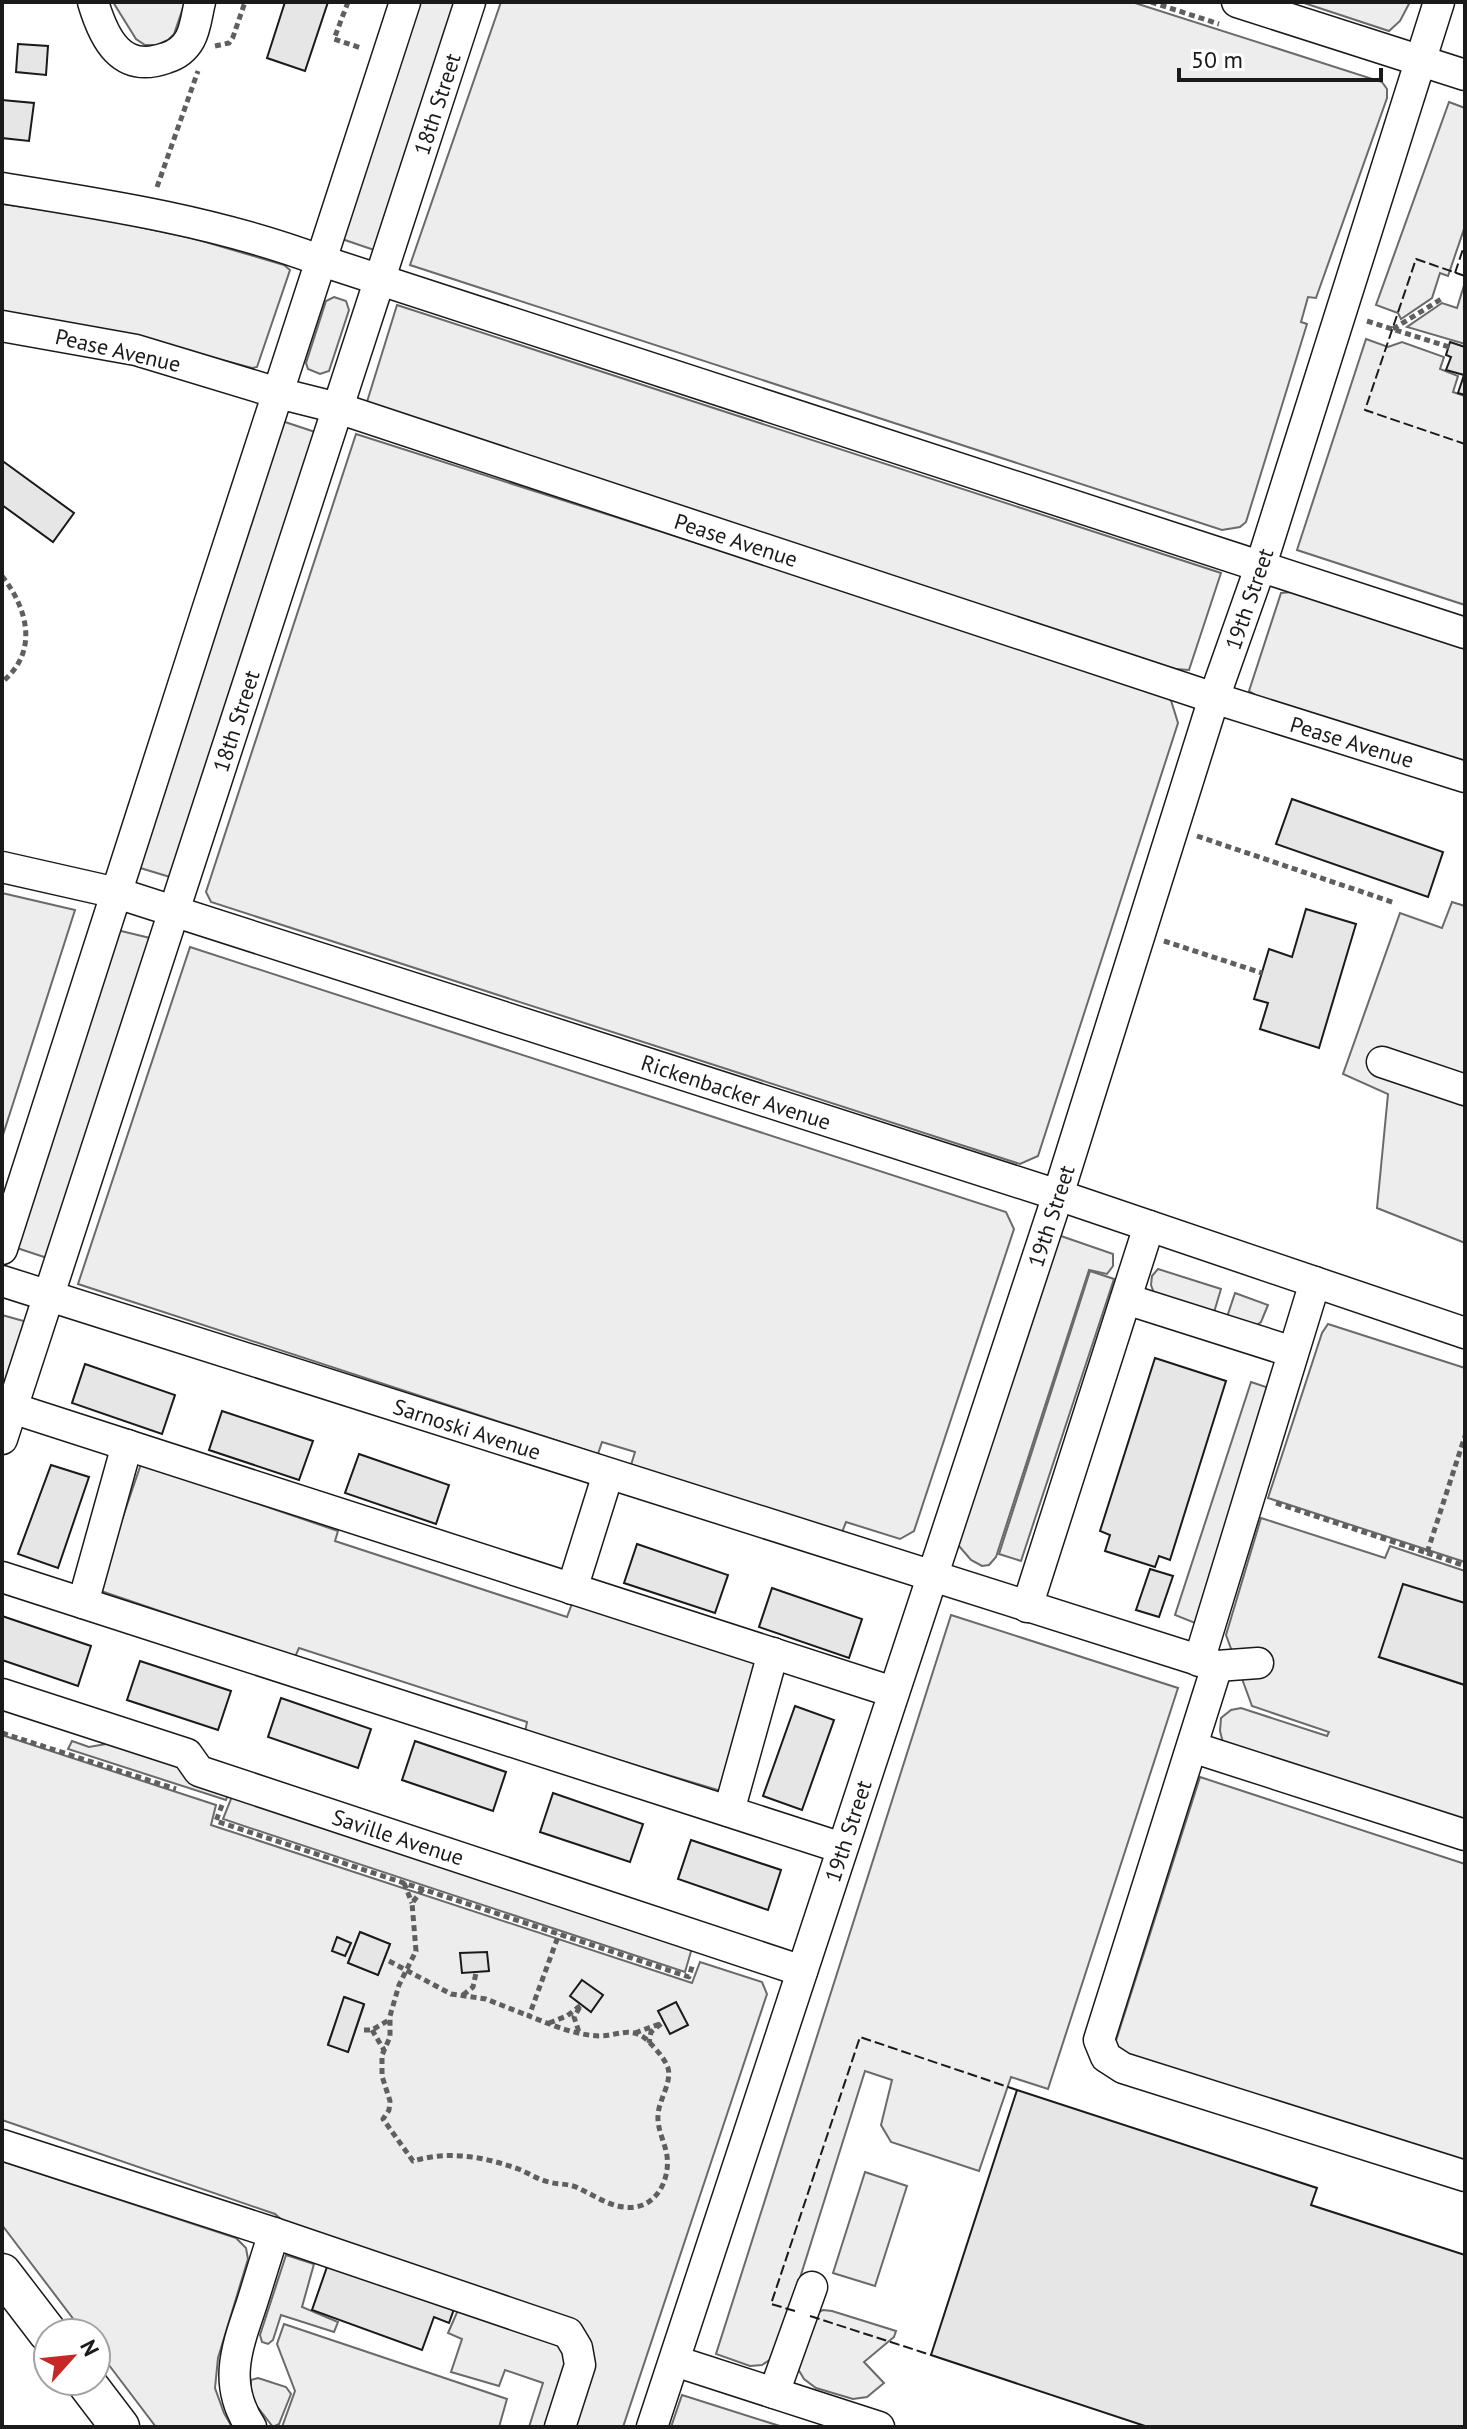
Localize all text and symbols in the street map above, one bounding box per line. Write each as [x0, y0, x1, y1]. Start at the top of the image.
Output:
scale bar [1179, 32, 1381, 82]
text: 50 m [1191, 44, 1243, 75]
street label: 18th Street [407, 49, 467, 159]
street label: Pease Avenue [53, 322, 183, 378]
street label: Pease Avenue [671, 507, 801, 573]
street label: 19th Street [1219, 544, 1280, 653]
street label: 18th Street [206, 666, 266, 776]
street label: Pease Avenue [1287, 710, 1417, 774]
street label: Rickenbacker Avenue [638, 1048, 834, 1136]
street label: 19th Street [1021, 1161, 1081, 1271]
street label: Sarnoski Avenue [390, 1392, 544, 1466]
street label: 19th Street [818, 1776, 878, 1886]
street label: Saville Avenue [329, 1803, 467, 1871]
north arrow [32, 2317, 112, 2397]
text: N [74, 2335, 106, 2361]

